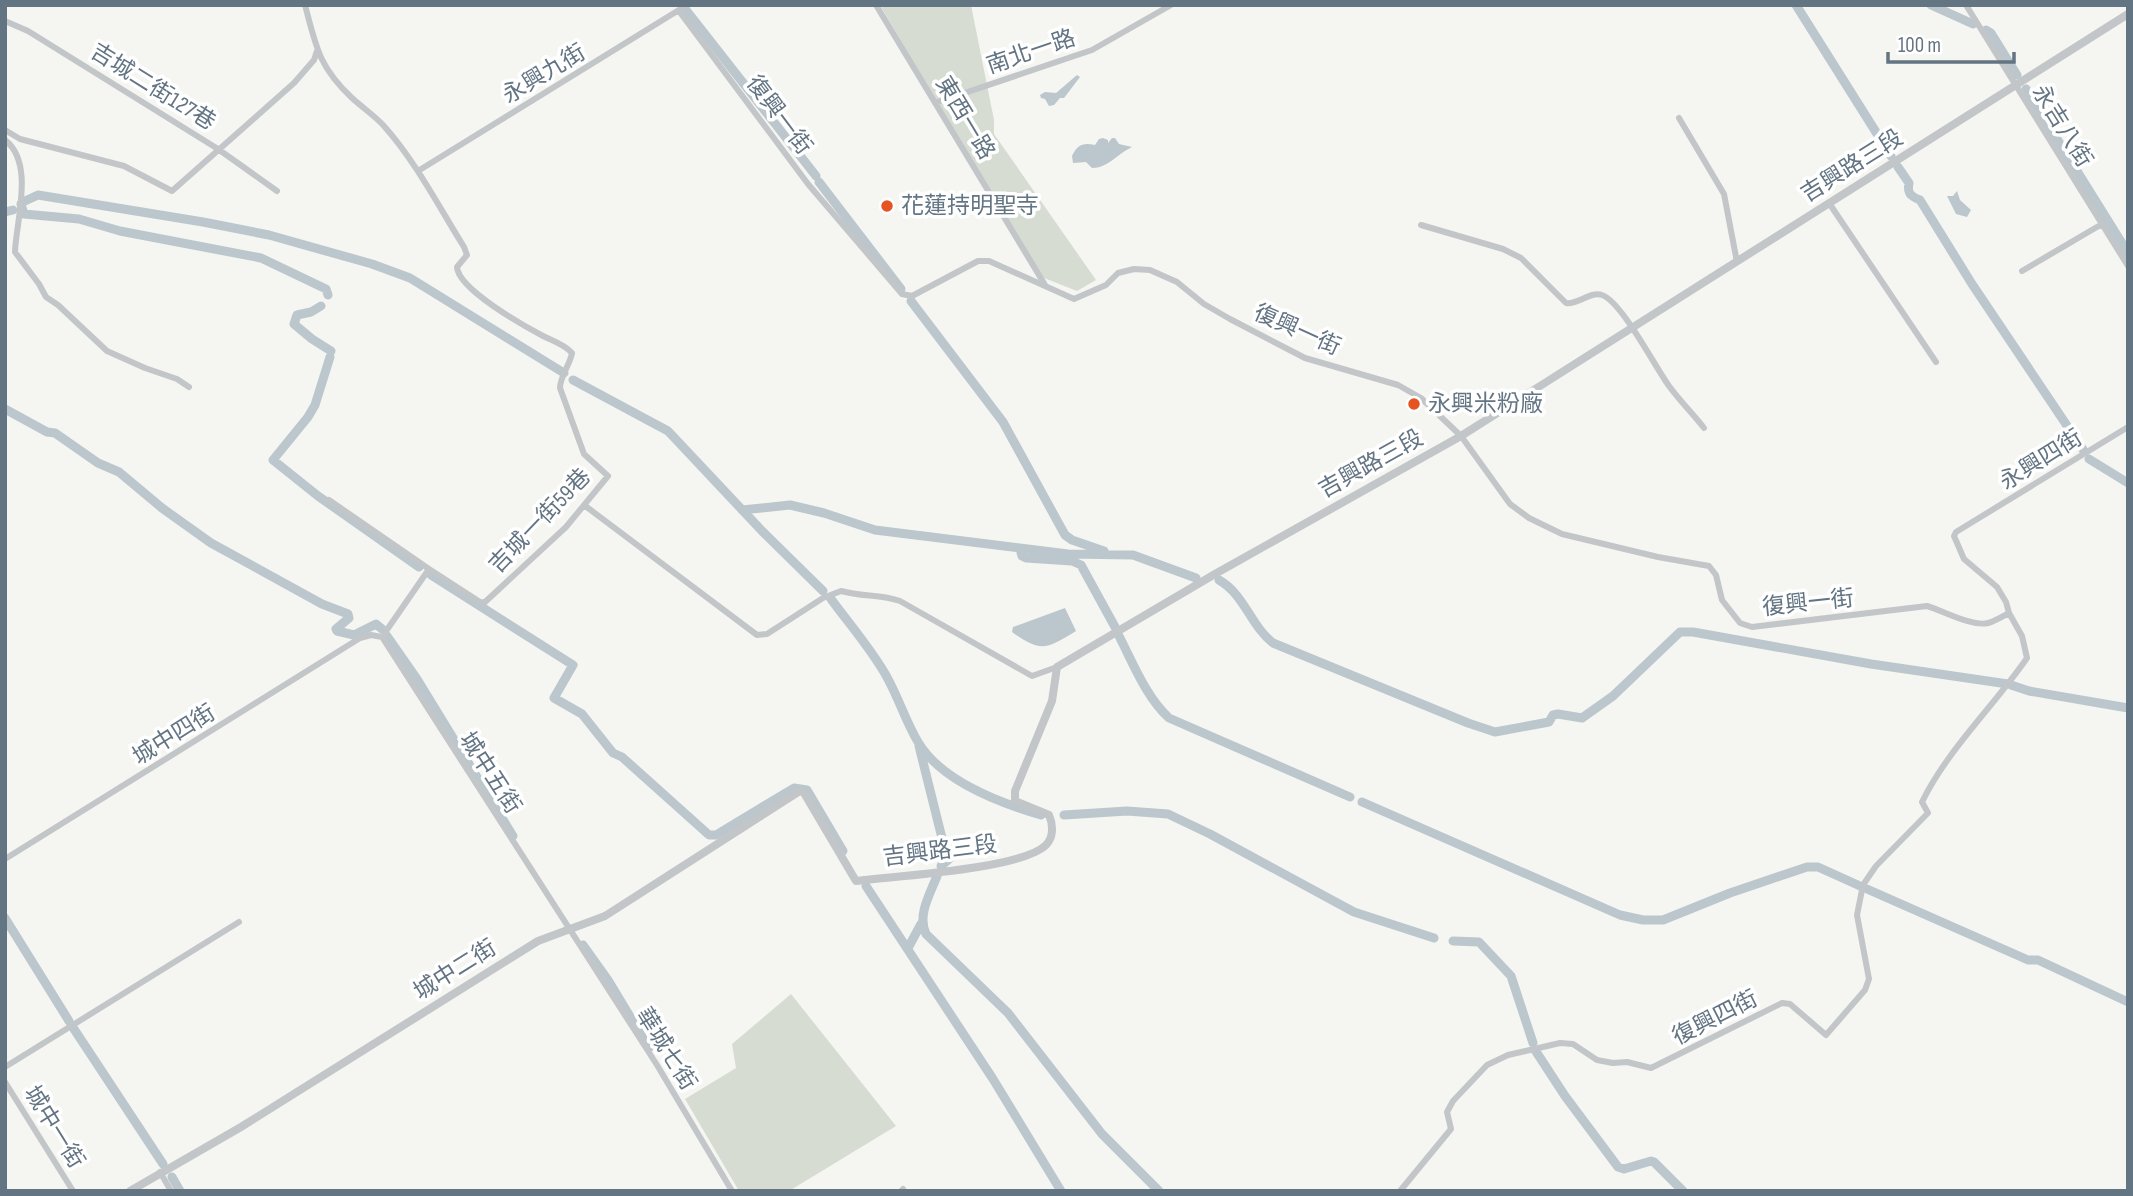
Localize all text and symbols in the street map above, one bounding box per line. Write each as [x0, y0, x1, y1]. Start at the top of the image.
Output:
scale bar [1888, 21, 2014, 65]
street label: 南北一路 [983, 24, 1079, 80]
text: 100 m [1898, 33, 1941, 58]
street label: 吉城二街127巷 [85, 37, 221, 137]
street label: 永興九街 [497, 38, 591, 110]
street label: 復興一街 [740, 70, 818, 160]
street label: 東西一路 [929, 71, 1001, 165]
street label: 永吉八街 [2026, 80, 2098, 172]
street label: 吉興路三段 [1796, 124, 1908, 208]
place label: 花蓮持明聖寺 [901, 192, 1039, 220]
marker: 花蓮持明聖寺 [879, 198, 895, 214]
street label: 復興一街 [1249, 299, 1345, 361]
place label: 永興米粉廠 [1428, 390, 1543, 418]
marker: 永興米粉廠 [1406, 396, 1422, 412]
street label: 吉興路三段 [1314, 424, 1428, 504]
street label: 永興四街 [1995, 424, 2087, 496]
street label: 吉城一街59巷 [483, 463, 597, 579]
street label: 復興一街 [1761, 584, 1855, 622]
street label: 城中四街 [128, 699, 220, 771]
street label: 城中五街 [453, 727, 527, 819]
street label: 吉興路三段 [881, 830, 999, 872]
street label: 城中二街 [409, 934, 501, 1006]
street label: 復興四街 [1668, 985, 1762, 1051]
street label: 華城七街 [630, 1003, 702, 1095]
street label: 城中一街 [18, 1081, 90, 1173]

